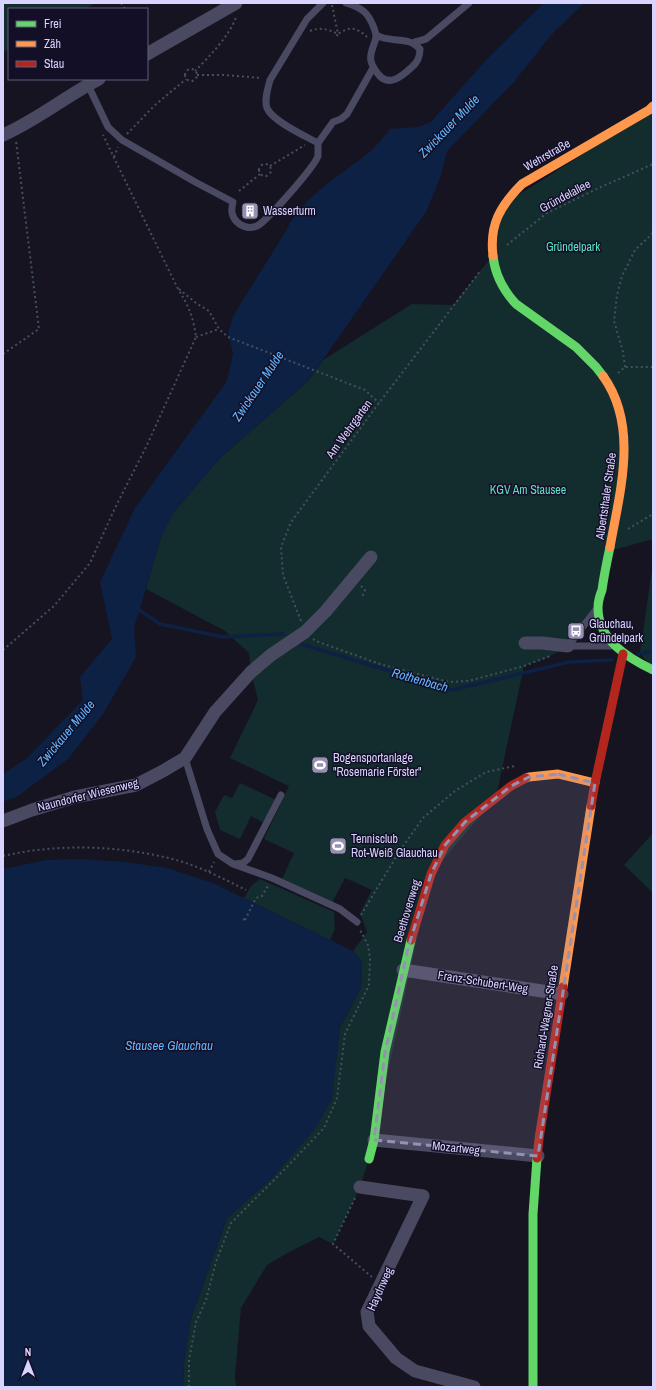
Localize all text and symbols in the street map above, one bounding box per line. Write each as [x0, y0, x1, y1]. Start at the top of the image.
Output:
legend [8, 8, 148, 80]
text: Frei [44, 16, 62, 32]
text: Zäh [44, 36, 61, 52]
text: Stau [44, 56, 64, 72]
water label: Zwickauer Mulde [414, 91, 483, 162]
street label: Wehrstraße [521, 135, 573, 175]
street label: Gründelallee [537, 176, 593, 216]
building icon: Wasserturm [240, 201, 260, 221]
place label: Wasserturm [263, 203, 316, 219]
park label: Gründelpark [546, 239, 600, 255]
water label: Zwickauer Mulde [228, 348, 288, 425]
street label: Am Wehrgarten [322, 396, 376, 462]
street label: Albertsthaler Straße [592, 452, 620, 541]
park label: KGV Am Stausee [490, 482, 566, 498]
place label: Glauchau, Gründelpark [589, 616, 643, 646]
bus stop icon: Glauchau, Gründelpark [566, 621, 586, 641]
water label: Rothenbach [390, 664, 450, 696]
water label: Zwickauer Mulde [33, 696, 99, 770]
place label: Bogensportanlage "Rosemarie Förster" [333, 750, 422, 780]
sports icon: Bogensportanlage "Rosemarie Förster" [310, 755, 330, 775]
street label: Naundorfer Wiesenweg [36, 775, 141, 815]
place label: Tennisclub Rot-Weiß Glauchau [351, 831, 438, 861]
sports icon: Tennisclub Rot-Weiß Glauchau [328, 836, 348, 856]
street label: Beethovenweg [390, 877, 424, 944]
street label: Richard-Wagner-Straße [530, 964, 562, 1070]
street label: Franz-Schubert-Weg [437, 967, 530, 997]
water label: Stausee Glauchau [125, 1037, 213, 1054]
street label: Mozartweg [431, 1138, 481, 1159]
street label: Haydnweg [363, 1264, 397, 1313]
north arrow [8, 1342, 48, 1382]
text: N [25, 1345, 31, 1359]

